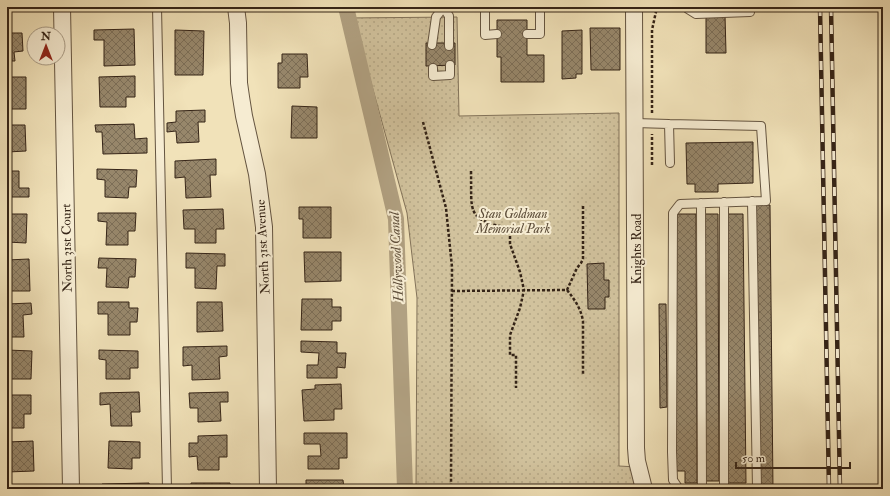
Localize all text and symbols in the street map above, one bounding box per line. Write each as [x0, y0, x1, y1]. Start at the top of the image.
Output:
north arrow [26, 26, 66, 66]
text: N [40, 30, 52, 43]
street label: North 31st Avenue [252, 199, 273, 295]
street label: North 31st Court [58, 203, 76, 293]
park label: Stan Goldman Memorial Park [475, 206, 550, 237]
water label: Hollywood Canal [386, 210, 407, 304]
street label: Knights Road [629, 213, 645, 284]
scale bar [736, 444, 850, 470]
text: 50 m [742, 451, 766, 466]

